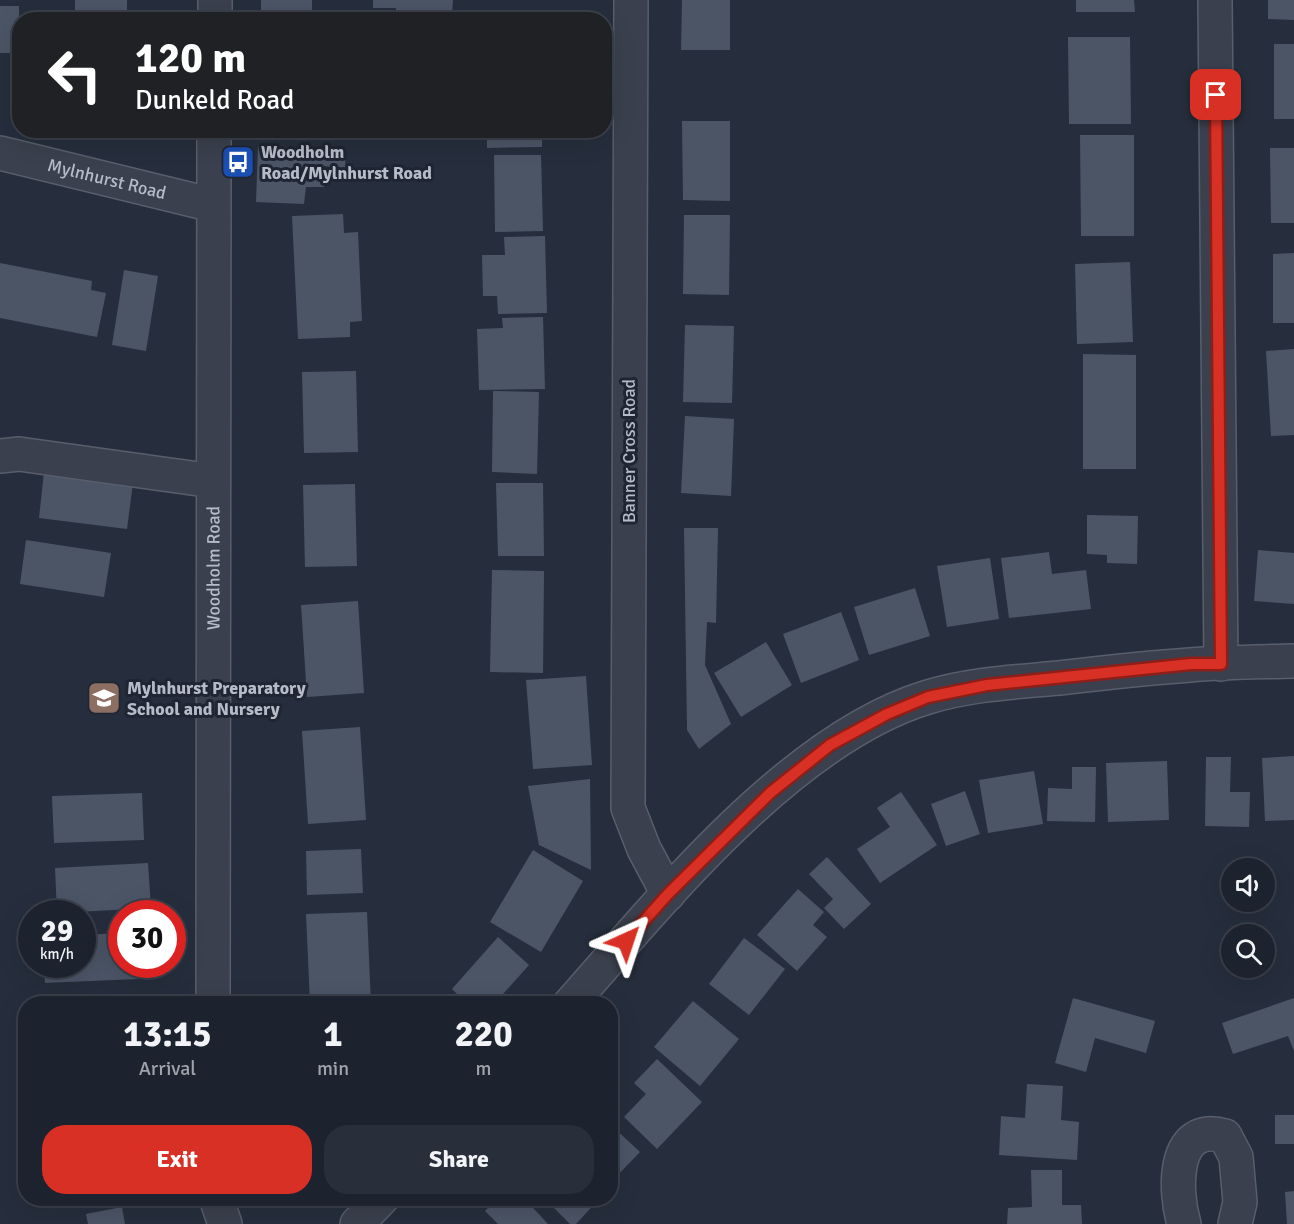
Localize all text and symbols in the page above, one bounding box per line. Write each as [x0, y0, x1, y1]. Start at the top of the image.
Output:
text: 120 m [135, 33, 246, 84]
icon: left [36, 36, 114, 114]
pin [1190, 69, 1241, 120]
icon: arrive [1199, 78, 1232, 111]
text: Dunkeld Road [135, 84, 294, 117]
place label: Woodholm Road/Mylnhurst Road [261, 141, 432, 184]
bus stop icon: Woodholm Road/Mylnhurst Road [220, 144, 256, 180]
street label: Mylnhurst Road [45, 154, 168, 204]
street label: Banner Cross Road [618, 379, 640, 523]
street label: Woodholm Road [202, 506, 225, 630]
place label: Mylnhurst Preparatory School and Nursery [127, 677, 306, 720]
school or university icon: Mylnhurst Preparatory School and Nursery [86, 680, 122, 716]
map controls [1221, 858, 1275, 978]
button: sound [1221, 858, 1275, 912]
speed limit sign: 30 [108, 900, 186, 978]
position arrow [594, 909, 658, 973]
text: 29 [41, 913, 73, 950]
button: search [1221, 924, 1275, 978]
text: km/h [40, 945, 74, 963]
text: 13:15 [123, 1012, 212, 1057]
text: 1 [323, 1012, 343, 1057]
text: 220 [454, 1012, 513, 1057]
text: Arrival [139, 1056, 196, 1081]
text: min [317, 1056, 349, 1081]
text: m [476, 1056, 492, 1081]
button: Exit [42, 1125, 312, 1194]
button: Share [324, 1125, 594, 1194]

